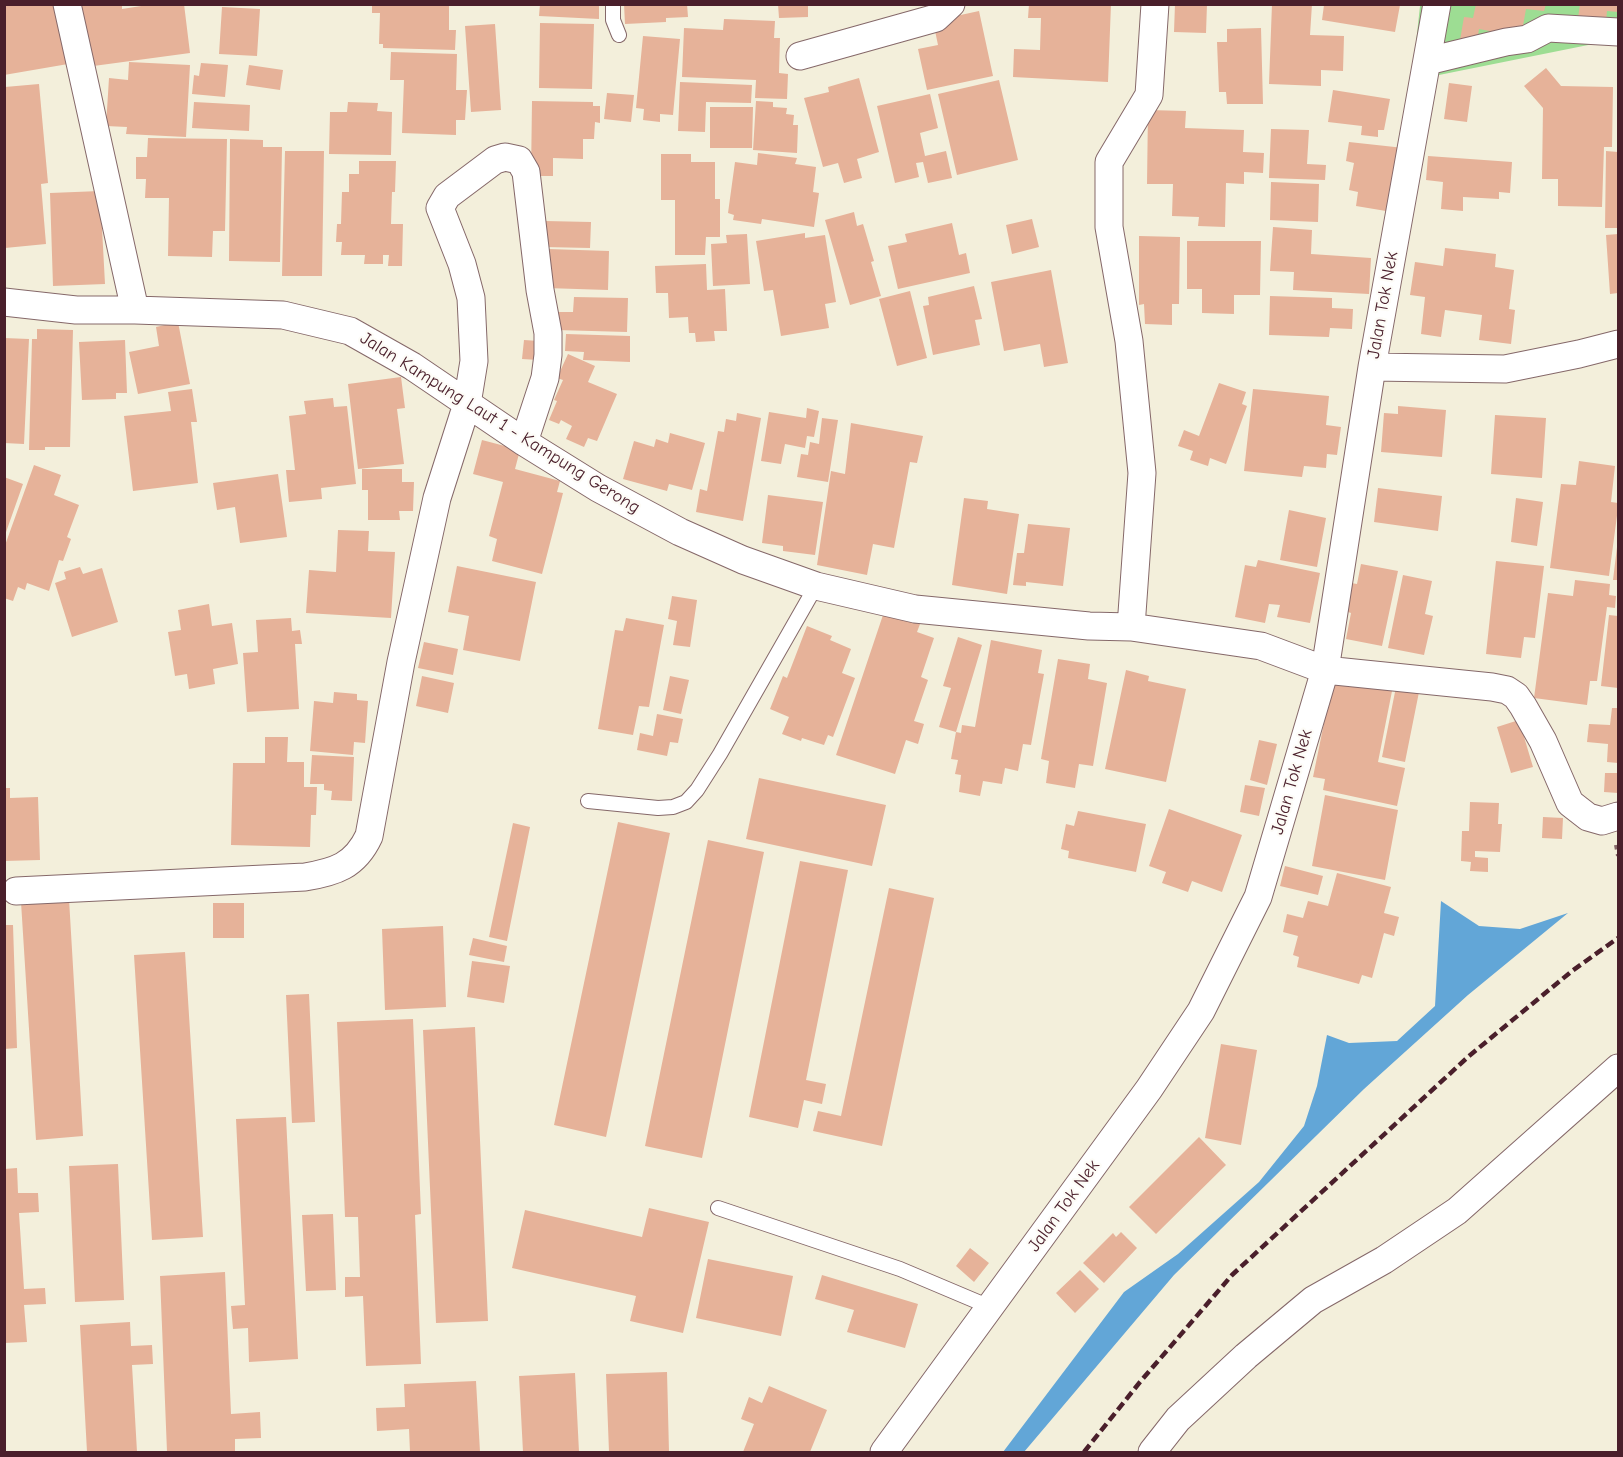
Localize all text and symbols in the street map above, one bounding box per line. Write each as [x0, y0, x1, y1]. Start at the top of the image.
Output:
street label: Jalan Tok Nek [1363, 250, 1403, 360]
street label: Jalan Kampung Laut 1 - Kampung Gerong [356, 327, 644, 519]
street label: Jalan Tok Nek [1267, 727, 1317, 837]
street label: Jalan Tok Nek [1023, 1156, 1105, 1256]

